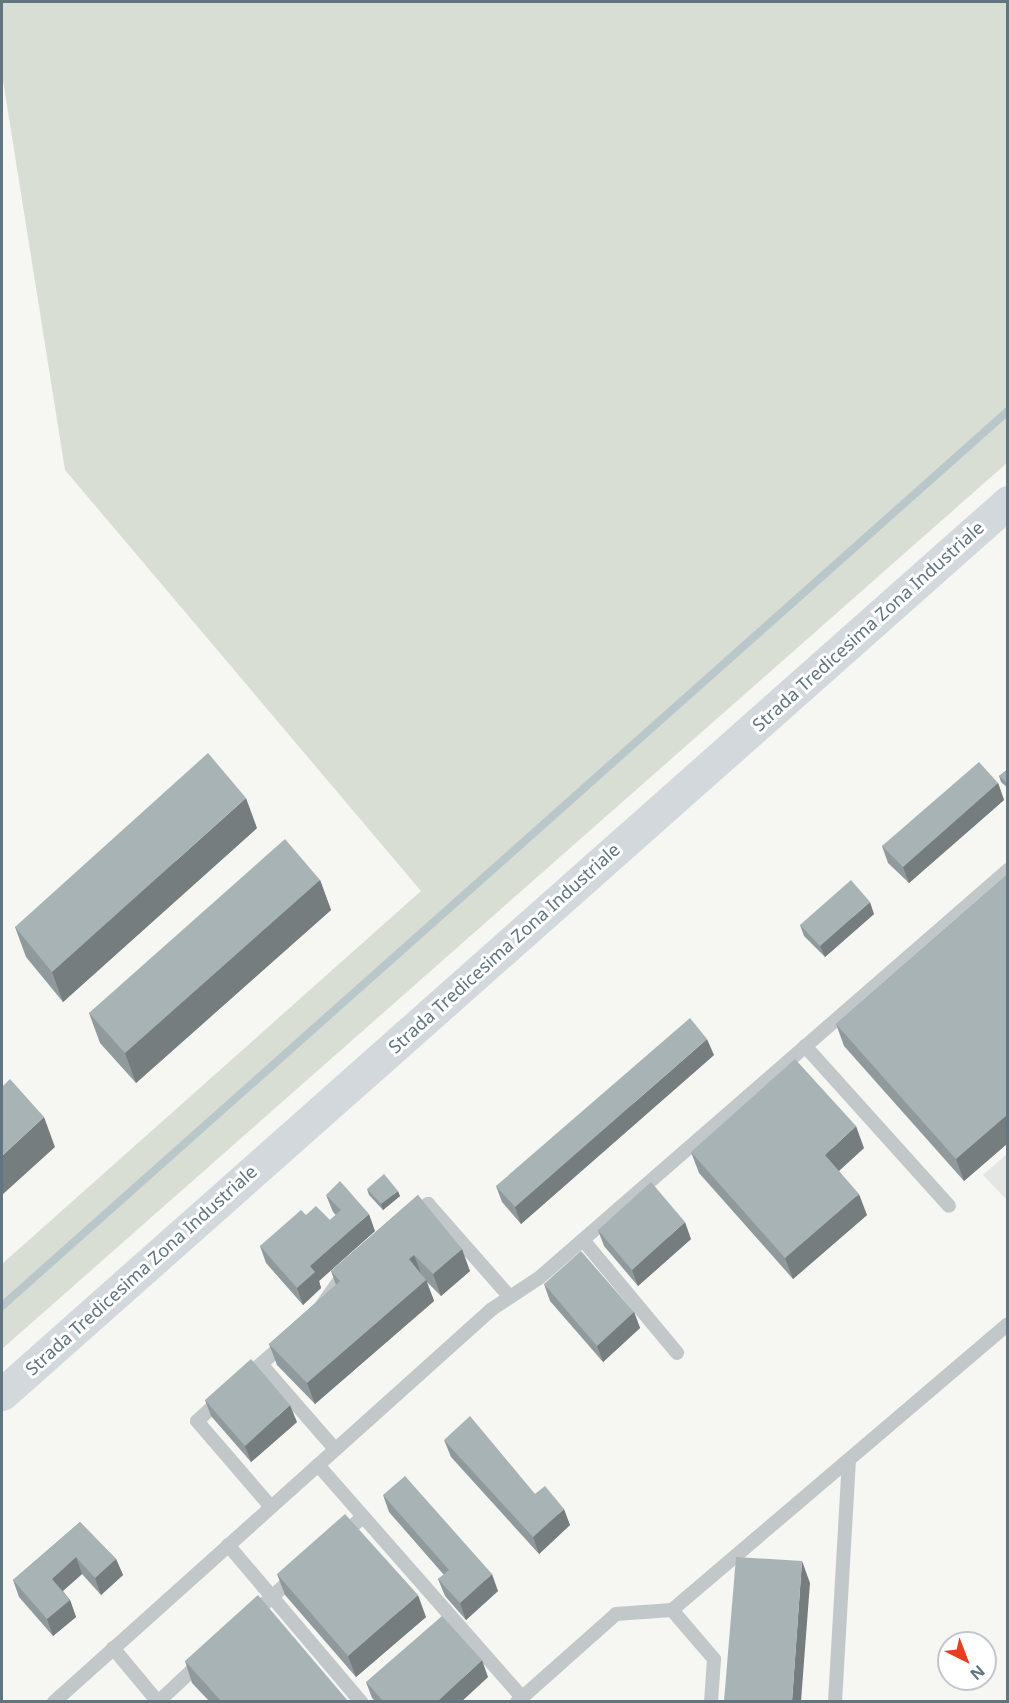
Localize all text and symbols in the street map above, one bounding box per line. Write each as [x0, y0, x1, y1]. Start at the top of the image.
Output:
street label: Strada Tredicesima Zona Industriale [748, 516, 988, 736]
street label: Strada Tredicesima Zona Industriale [384, 838, 624, 1058]
street label: Strada Tredicesima Zona Industriale [21, 1160, 261, 1380]
north arrow [937, 1631, 997, 1691]
text: N [966, 1660, 990, 1685]

